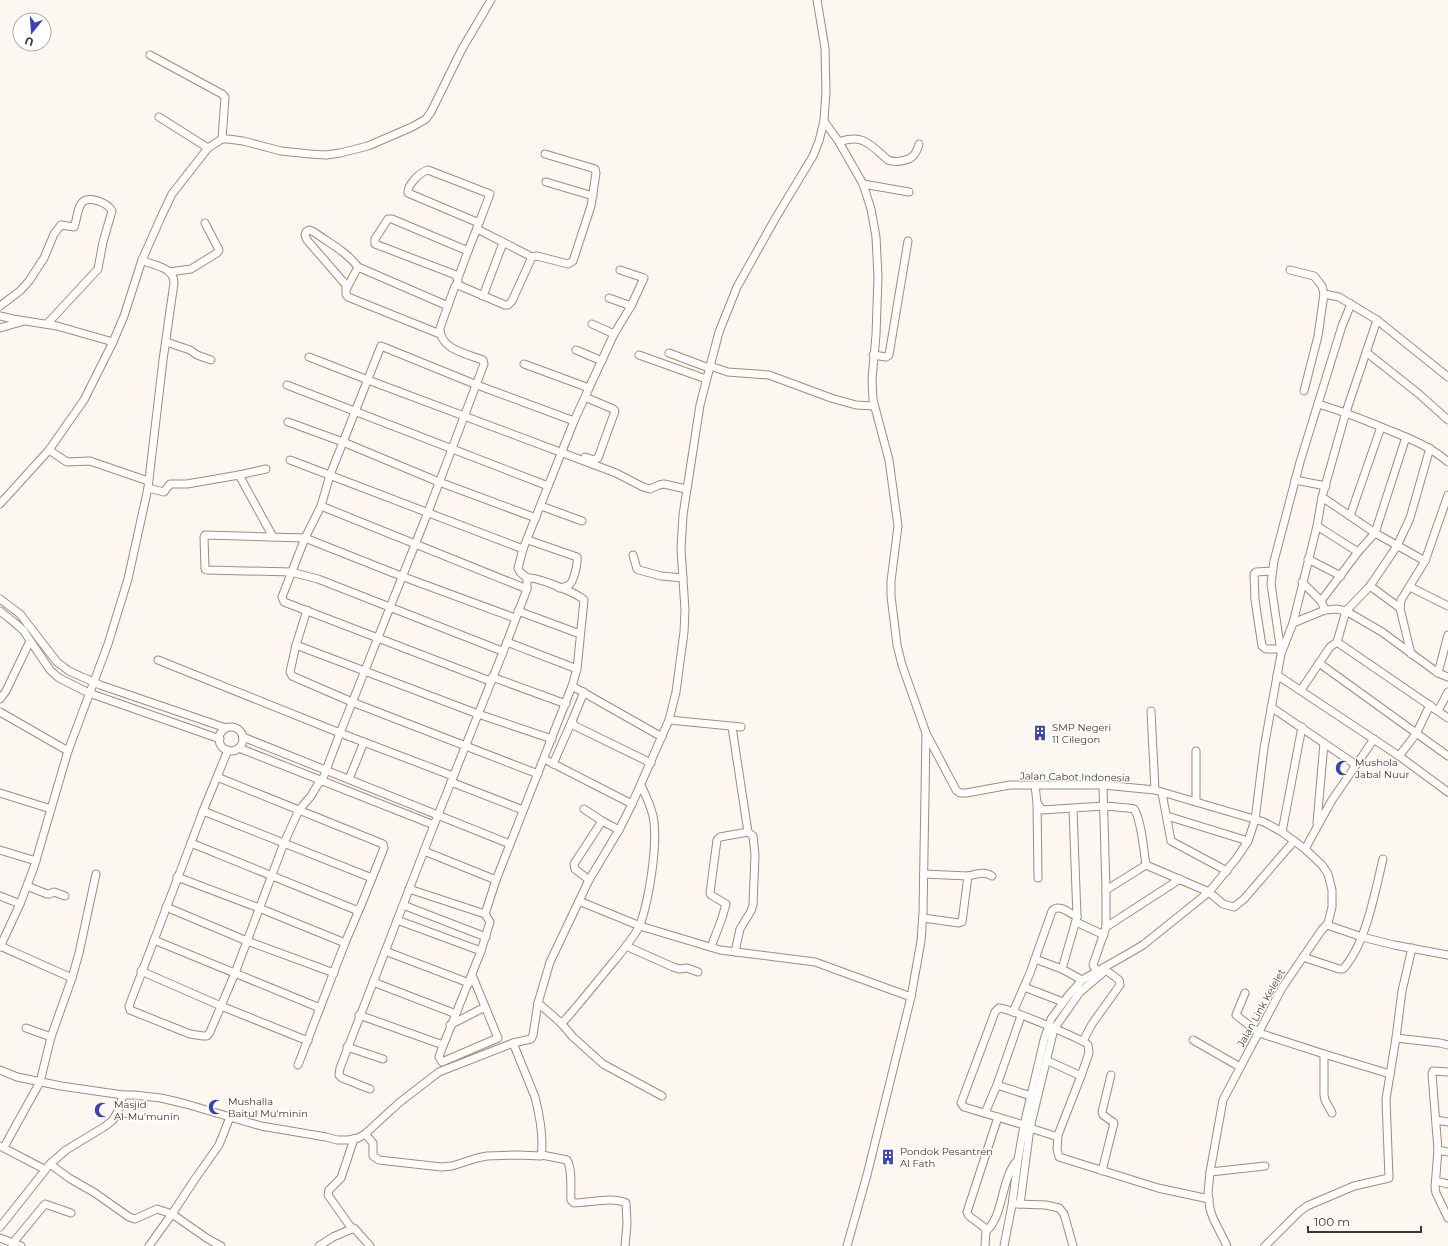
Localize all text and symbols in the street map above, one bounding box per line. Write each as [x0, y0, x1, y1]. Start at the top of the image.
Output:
north arrow [12, 12, 52, 52]
text: U [23, 34, 35, 50]
place label: SMP Negeri 11 Cilegon [1052, 721, 1111, 746]
building icon: SMP Negeri 11 Cilegon [1031, 724, 1049, 742]
place label: Mushola Jabal Nuur [1354, 756, 1409, 781]
mosque icon: Mushola Jabal Nuur [1334, 759, 1352, 777]
street label: Jalan Cabot Indonesia [1019, 770, 1130, 784]
street label: Jalan Link Kelelet [1234, 967, 1288, 1050]
place label: Mushalla Baitul Mu'minin [228, 1095, 308, 1120]
place label: Masjid Al-Mu'munin [114, 1098, 180, 1123]
mosque icon: Mushalla Baitul Mu'minin [207, 1098, 225, 1116]
mosque icon: Masjid Al-Mu'munin [93, 1101, 111, 1119]
place label: Pondok Pesantren Al Fath [900, 1145, 993, 1170]
building icon: Pondok Pesantren Al Fath [879, 1148, 897, 1166]
scale bar [1308, 1208, 1421, 1234]
text: 100 m [1314, 1214, 1350, 1229]

